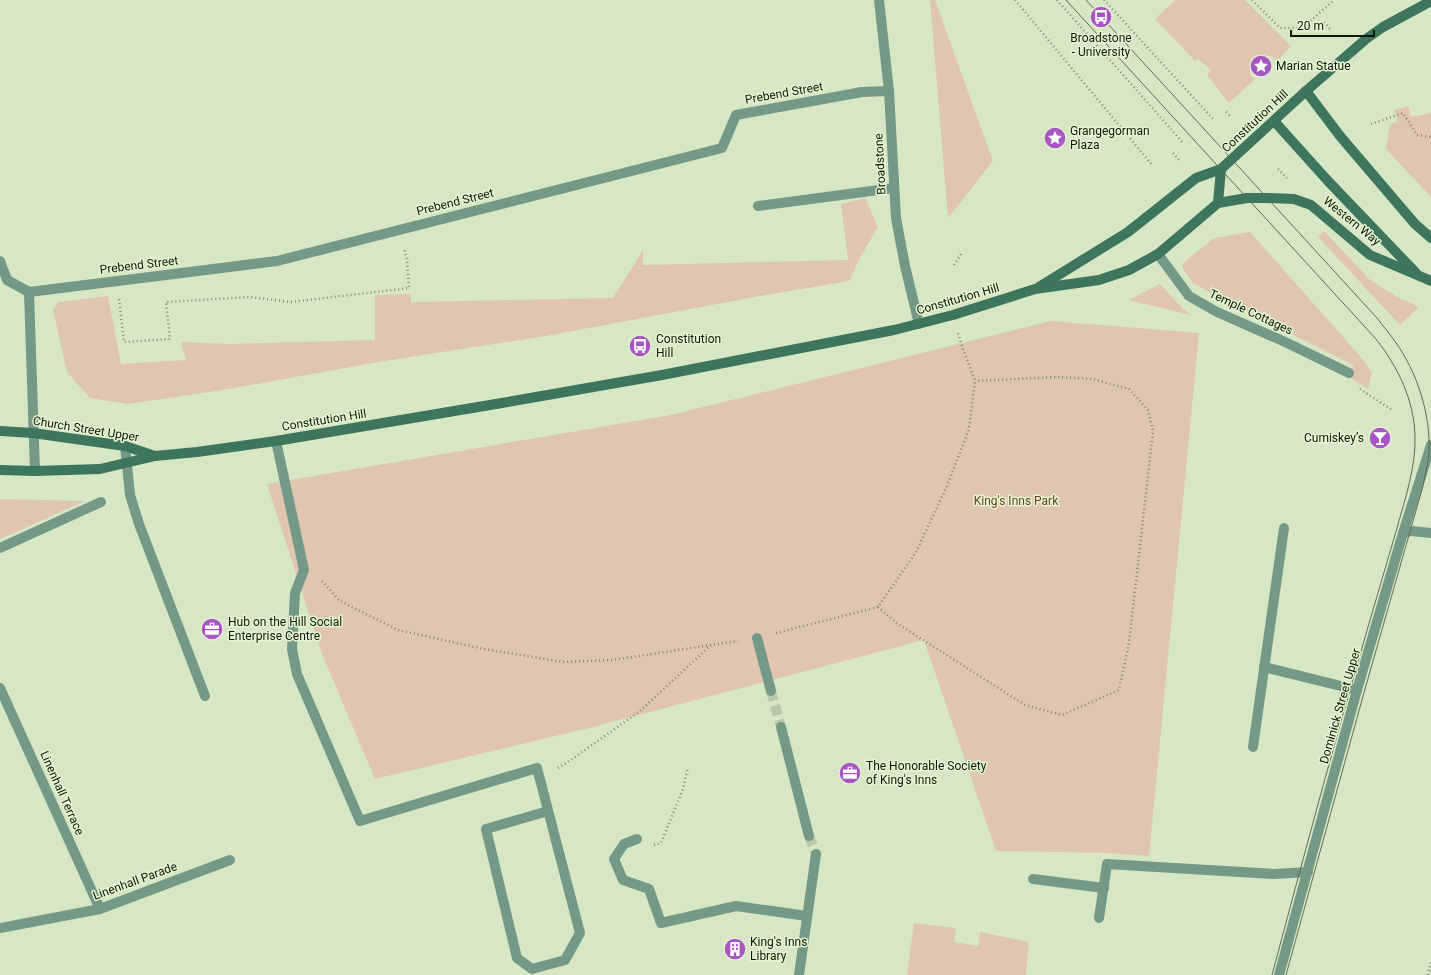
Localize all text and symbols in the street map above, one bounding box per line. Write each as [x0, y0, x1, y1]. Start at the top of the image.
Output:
bus stop icon: Broadstone - University [1088, 4, 1114, 30]
scale bar [1291, 12, 1374, 38]
text: 20 m [1297, 19, 1324, 33]
place label: Broadstone - University [1070, 31, 1132, 59]
place icon: Marian Statue [1248, 53, 1274, 79]
place label: Marian Statue [1276, 59, 1351, 73]
street label: Prebend Street [744, 79, 824, 107]
street label: Constitution Hill [1219, 87, 1291, 155]
place label: Grangegorman Plaza [1070, 124, 1150, 152]
place icon: Grangegorman Plaza [1042, 125, 1068, 151]
street label: Broadstone [871, 133, 889, 195]
street label: Prebend Street [415, 186, 495, 218]
street label: Western Way [1321, 194, 1384, 249]
street label: Prebend Street [99, 253, 179, 277]
street label: Constitution Hill [915, 280, 1001, 318]
street label: Temple Cottages [1207, 286, 1295, 338]
place label: Constitution Hill [656, 332, 721, 360]
bus stop icon: Constitution Hill [627, 333, 653, 359]
street label: Constitution Hill [281, 406, 367, 434]
street label: Church Street Upper [32, 414, 140, 444]
bar icon: Cumiskey’s [1367, 425, 1393, 451]
place label: Cumiskey’s [1304, 431, 1364, 445]
park label: King's Inns Park [974, 494, 1059, 508]
place label: Hub on the Hill Social Enterprise Centre [228, 615, 342, 643]
office icon: Hub on the Hill Social Enterprise Centre [199, 616, 225, 642]
street label: Dominick Street Upper [1317, 647, 1363, 765]
street label: Linenhall Terrace [37, 749, 87, 837]
place label: The Honorable Society of King's Inns [866, 759, 987, 787]
office icon: The Honorable Society of King's Inns [837, 760, 863, 786]
street label: Linenhall Parade [91, 859, 179, 903]
place label: King's Inns Library [750, 935, 807, 963]
building icon: King's Inns Library [722, 936, 748, 962]

